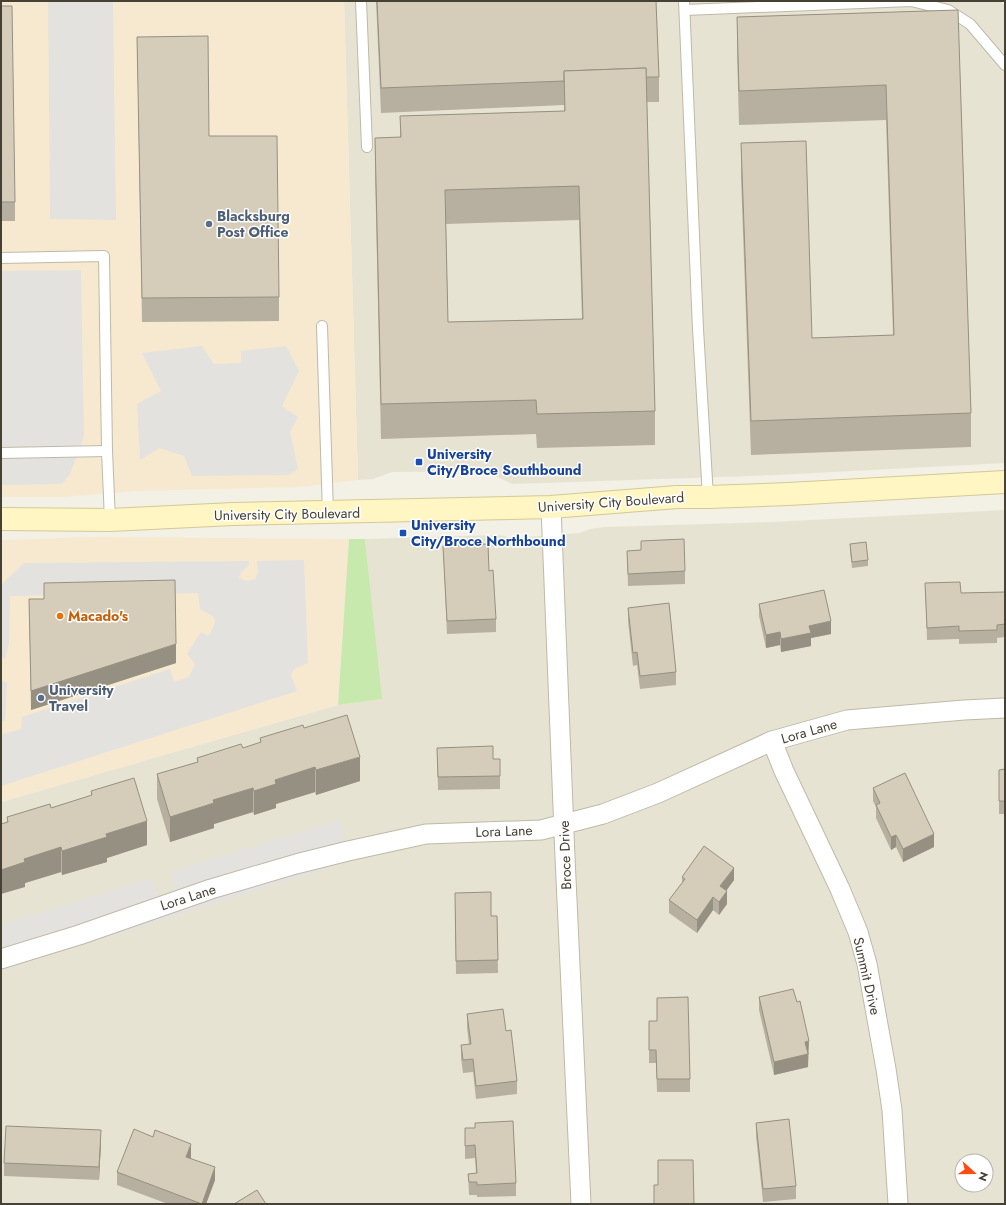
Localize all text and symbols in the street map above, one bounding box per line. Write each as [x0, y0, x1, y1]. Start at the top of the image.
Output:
place label: Blacksburg Post Office [217, 206, 290, 242]
marker: Blacksburg Post Office [204, 219, 214, 229]
place label: University City/Broce Southbound [427, 444, 581, 480]
marker: University City/Broce Southbound [414, 457, 424, 467]
street label: University City Boulevard [537, 487, 685, 517]
street label: University City Boulevard [214, 503, 360, 525]
place label: University City/Broce Northbound [411, 515, 566, 551]
marker: University City/Broce Northbound [398, 528, 408, 538]
place label: Macado's [68, 606, 129, 626]
marker: Macado's [55, 611, 65, 621]
place label: University Travel [49, 680, 114, 716]
marker: University Travel [36, 693, 46, 703]
street label: Lora Lane [779, 713, 839, 749]
street label: Lora Lane [475, 820, 533, 842]
street label: Broce Drive [554, 820, 576, 890]
street label: Lora Lane [158, 879, 218, 915]
street label: Summit Drive [848, 935, 886, 1017]
north arrow [954, 1153, 994, 1193]
text: N [974, 1170, 992, 1184]

